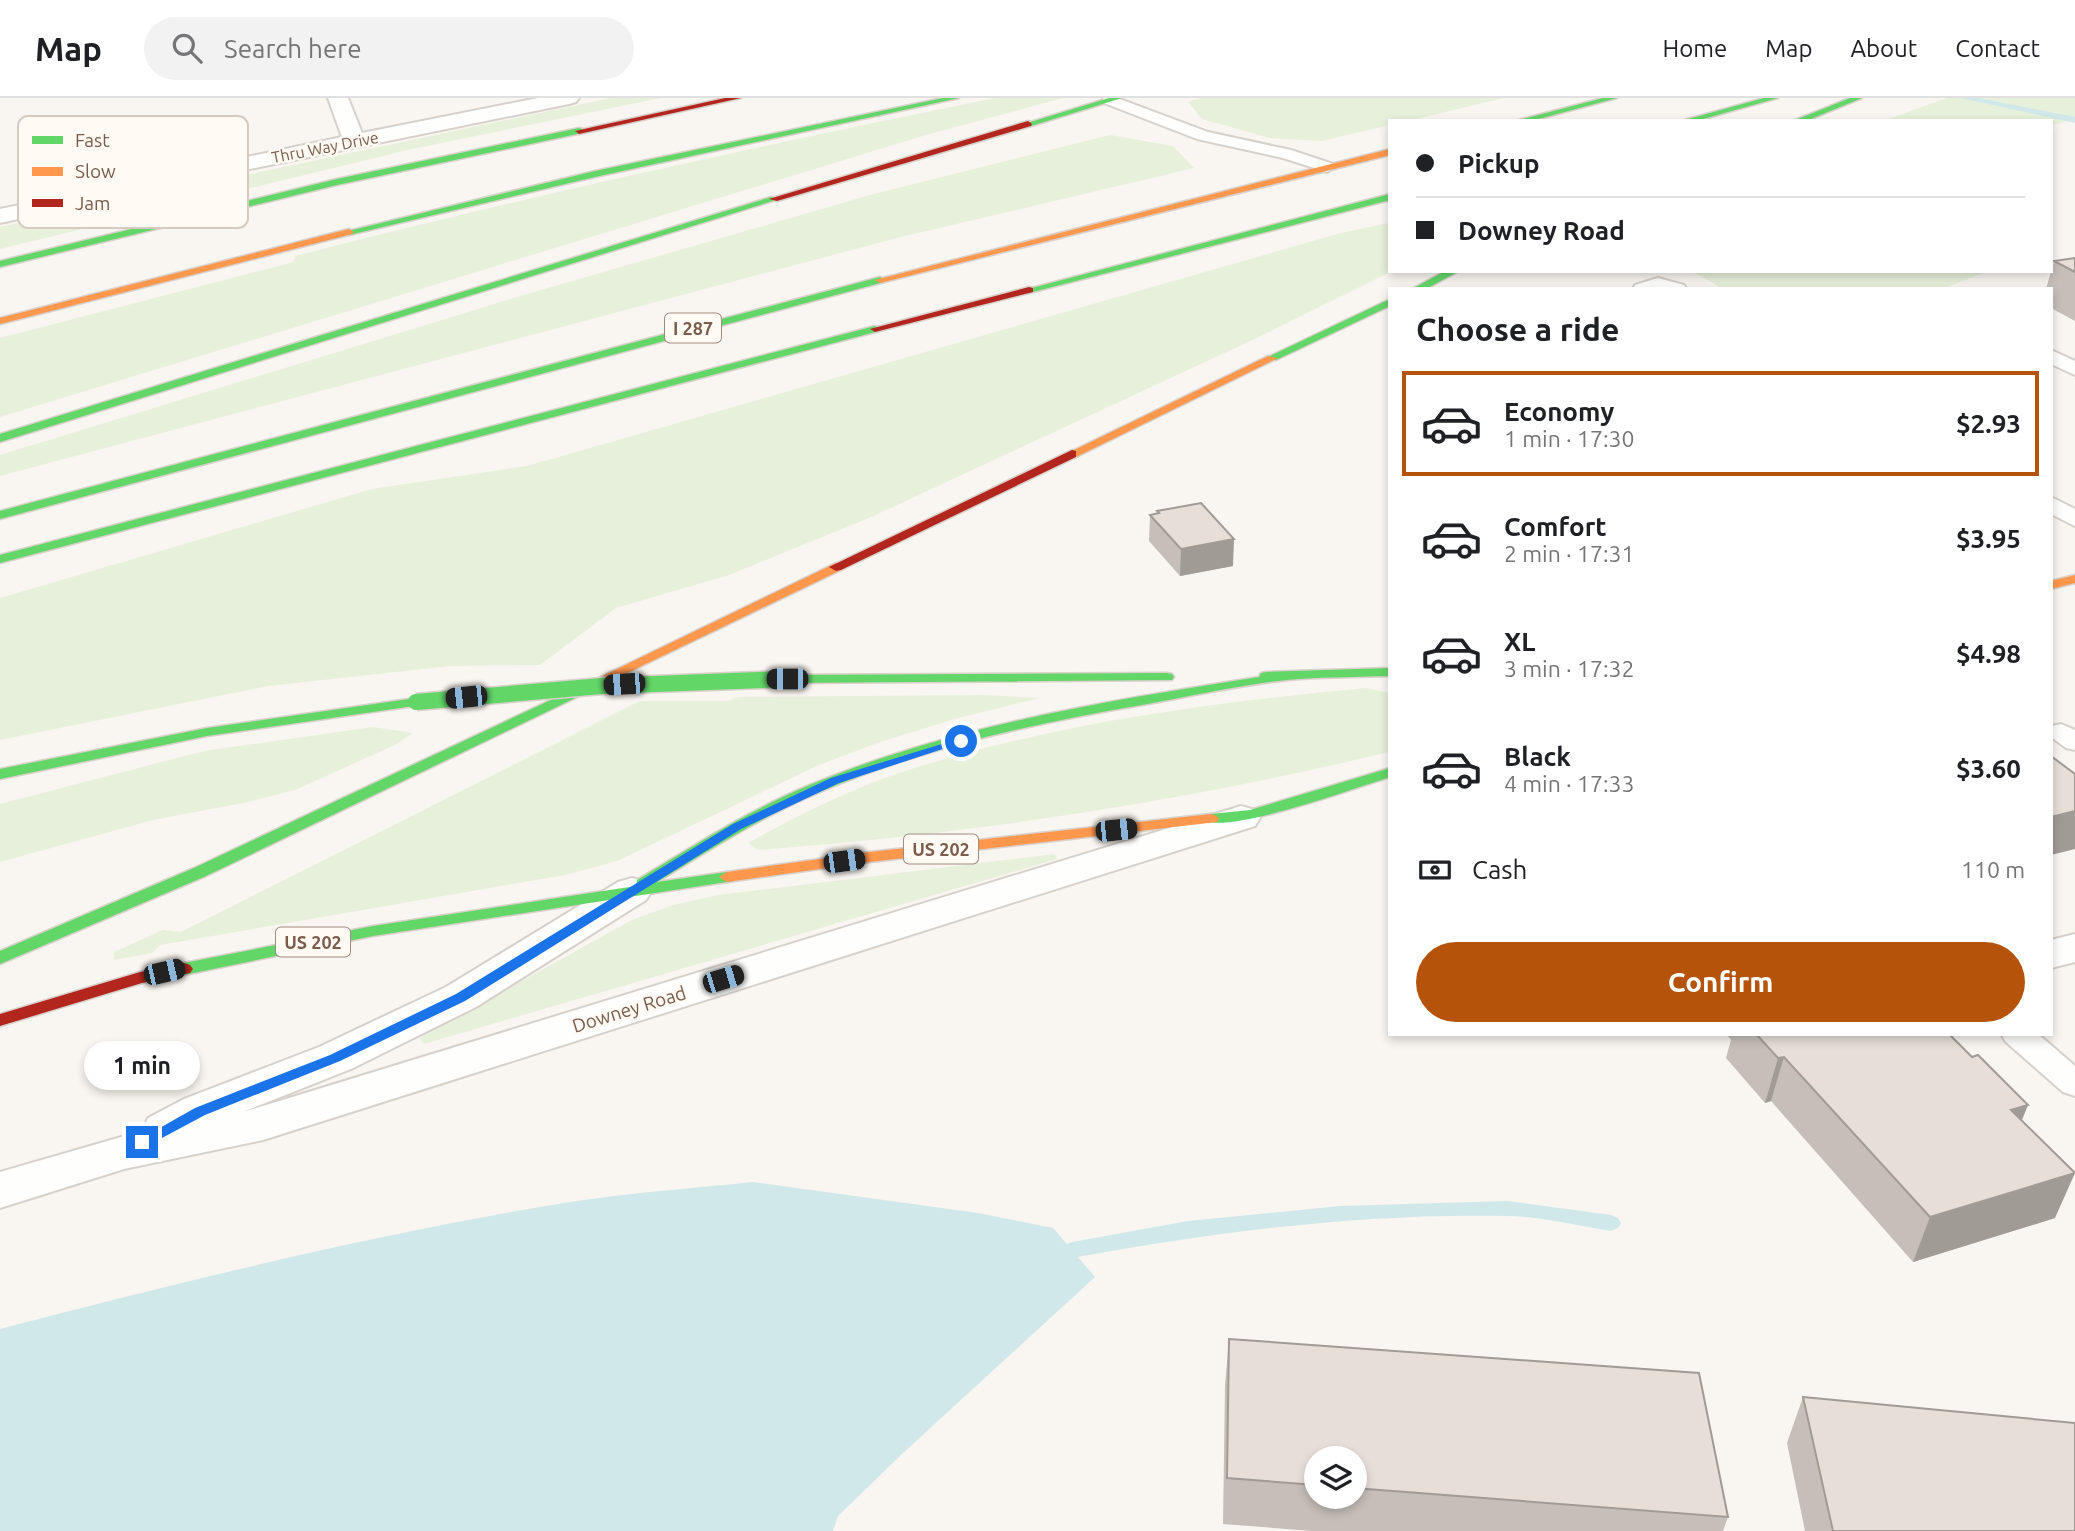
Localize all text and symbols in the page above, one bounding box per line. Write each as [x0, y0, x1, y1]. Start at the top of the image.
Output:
search box [144, 17, 634, 80]
icon: search [168, 29, 206, 67]
text: Map [35, 30, 102, 67]
text: Search here [224, 34, 362, 63]
text: Home [1662, 35, 1727, 62]
text: Map [1765, 35, 1812, 62]
text: About [1850, 35, 1917, 62]
text: Contact [1955, 35, 2040, 62]
legend [18, 116, 248, 228]
street label: Thru Way Drive [270, 128, 380, 166]
text: Fast [75, 129, 110, 151]
text: Pickup [1458, 149, 1540, 178]
text: Slow [75, 160, 116, 182]
text: Jam [75, 192, 111, 214]
text: Downey Road [1458, 216, 1625, 245]
text: Choose a ride [1416, 311, 1619, 347]
road number: I 287 [665, 313, 721, 342]
icon: car [1420, 392, 1483, 455]
text: Economy [1504, 397, 1614, 426]
text: $2.93 [1956, 409, 2021, 438]
text: 1 min · 17:30 [1504, 426, 1635, 451]
icon: car [1420, 507, 1483, 570]
text: Comfort [1504, 512, 1607, 541]
text: $3.95 [1956, 524, 2021, 553]
text: 2 min · 17:31 [1504, 541, 1635, 566]
icon: car [1420, 622, 1483, 685]
text: XL [1504, 627, 1535, 656]
text: $4.98 [1956, 639, 2021, 668]
text: 3 min · 17:32 [1504, 656, 1635, 681]
car [767, 669, 809, 690]
car [603, 672, 646, 696]
car [445, 684, 488, 710]
route start [945, 725, 977, 757]
icon: car [1420, 737, 1483, 800]
text: Black [1504, 742, 1571, 771]
text: $3.60 [1956, 754, 2021, 783]
text: 4 min · 17:33 [1504, 771, 1635, 796]
car [1095, 817, 1138, 843]
road number: US 202 [904, 834, 978, 864]
car [822, 848, 867, 874]
icon: cash [1416, 851, 1454, 889]
text: Cash [1472, 855, 1527, 884]
text: 110 m [1961, 857, 2025, 882]
road number: US 202 [276, 928, 350, 956]
button: Confirm [1416, 942, 2025, 1022]
car [142, 957, 187, 987]
car [700, 963, 747, 995]
street label: Downey Road [569, 981, 689, 1037]
callout: 1 min [84, 1040, 200, 1090]
text: 1 min [113, 1053, 171, 1078]
route end [126, 1126, 158, 1158]
map controls [1304, 1446, 1367, 1509]
button: layers [1304, 1446, 1367, 1509]

